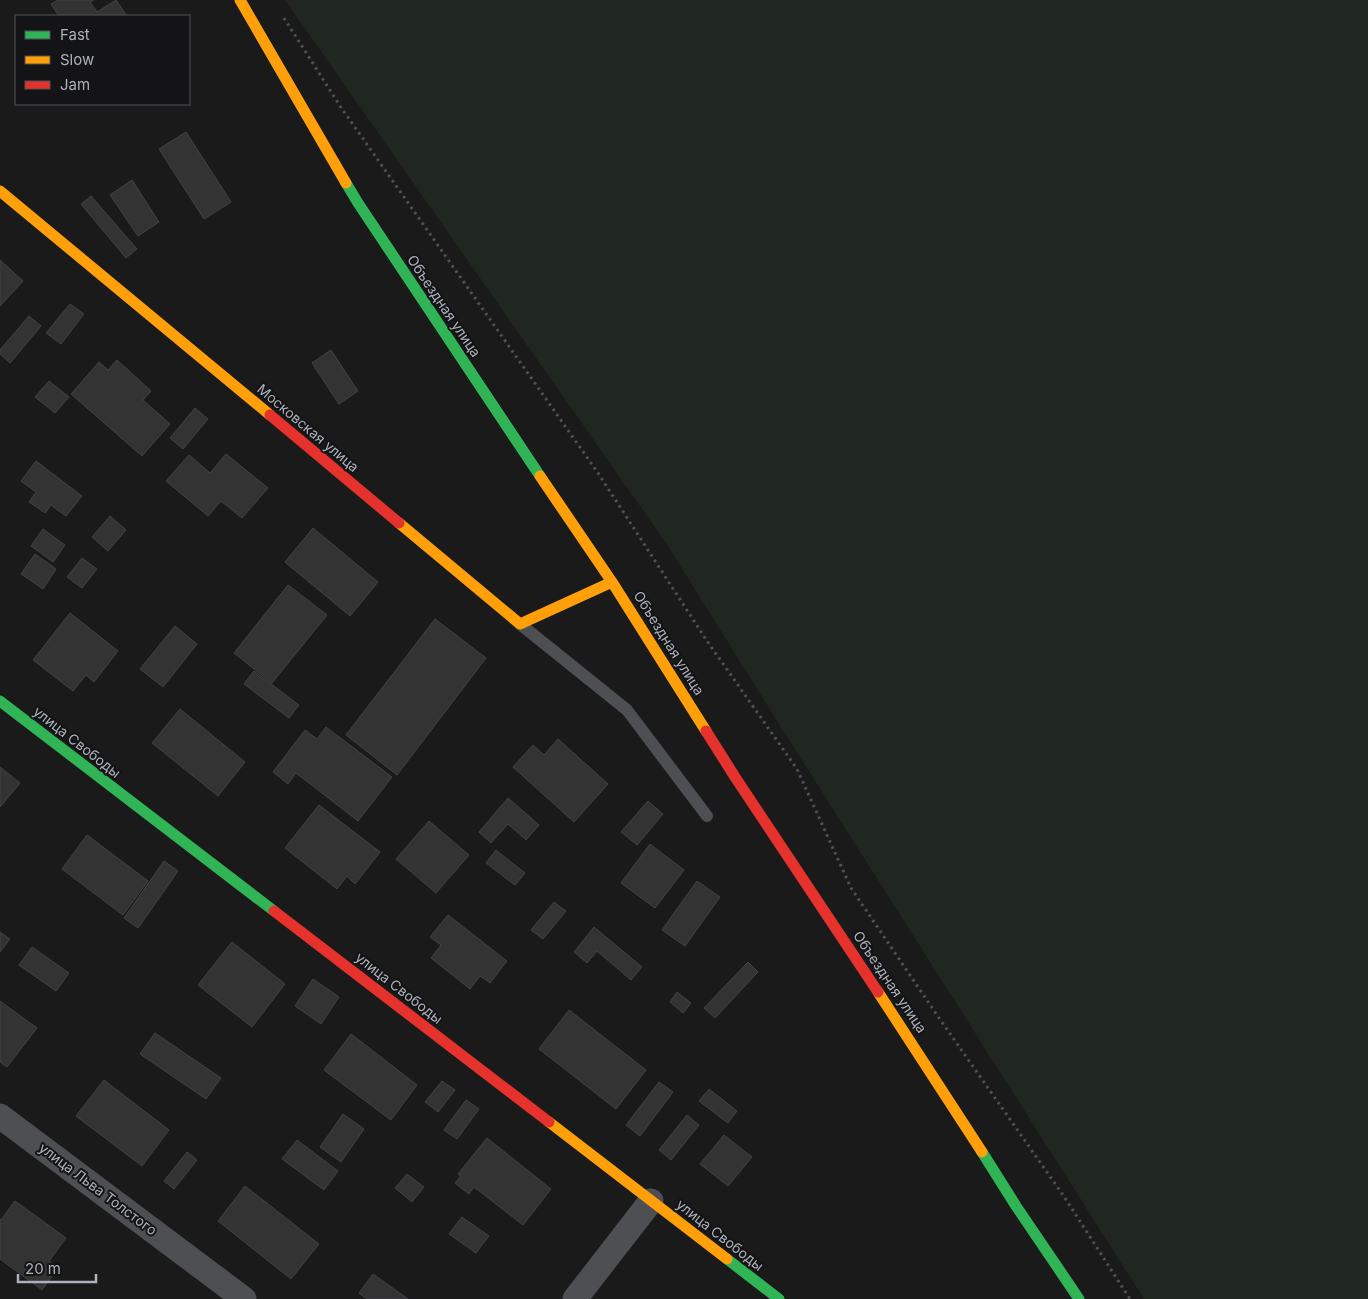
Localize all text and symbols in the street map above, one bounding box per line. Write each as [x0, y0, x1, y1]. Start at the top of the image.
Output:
legend [15, 15, 190, 105]
text: Fast [60, 25, 90, 44]
text: Slow [60, 50, 94, 69]
text: Jam [60, 75, 90, 94]
street label: Объездная улица [404, 251, 485, 360]
street label: Московская улица [254, 380, 363, 475]
street label: Объездная улица [631, 588, 708, 698]
street label: улица Свободы [30, 702, 124, 781]
street label: Объездная улица [850, 927, 931, 1036]
street label: улица Свободы [352, 948, 446, 1027]
street label: улица Льва Толстого [36, 1139, 161, 1238]
street label: улица Свободы [673, 1195, 767, 1274]
scale bar [18, 1252, 95, 1284]
text: 20 m [25, 1259, 61, 1278]

